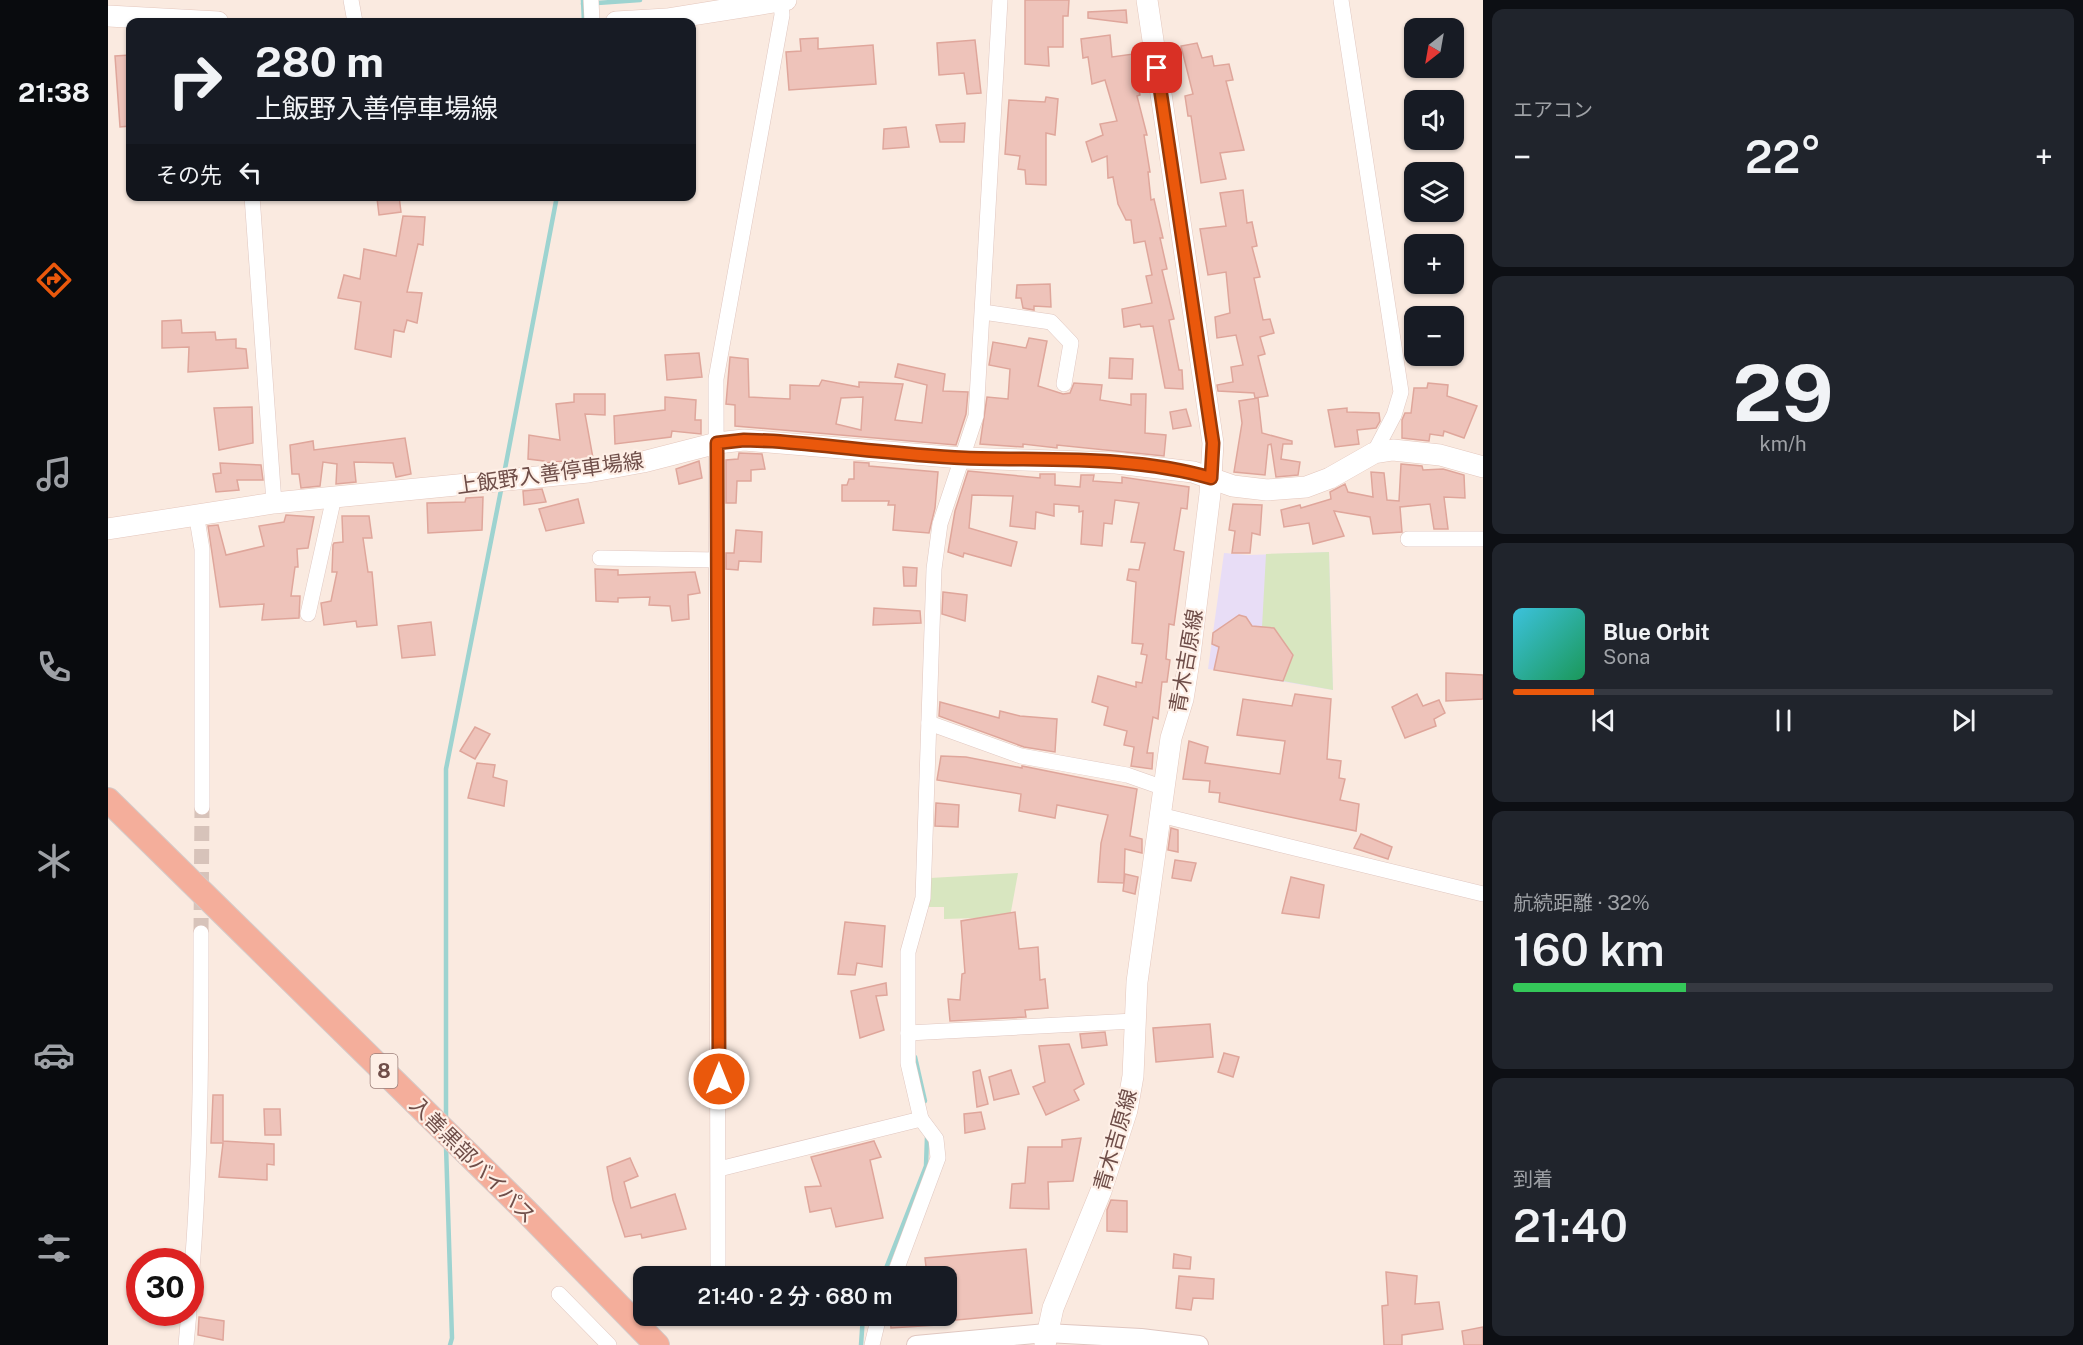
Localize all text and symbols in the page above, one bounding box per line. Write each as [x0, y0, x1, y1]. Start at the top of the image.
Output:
north arrow [1404, 18, 1464, 78]
map controls [1404, 18, 1464, 366]
text: 280 m [255, 37, 384, 86]
icon: right [156, 42, 234, 120]
pin [1131, 42, 1182, 93]
icon: arrive [1140, 51, 1173, 84]
text: 21:38 [18, 76, 90, 108]
button: sound [1404, 90, 1464, 150]
text: 上飯野入善停車場線 [255, 92, 498, 124]
text: エアコン [1513, 98, 1593, 122]
text: 22° [1745, 130, 1821, 183]
text: − [1513, 138, 1531, 176]
text: + [2035, 138, 2053, 176]
icon: left [234, 156, 267, 189]
text: その先 [156, 162, 222, 188]
button: layers [1404, 162, 1464, 222]
button: + [1404, 234, 1464, 294]
icon: directions [33, 259, 75, 301]
button: − [1404, 306, 1464, 366]
text: 29 [1733, 347, 1833, 439]
text: km/h [1759, 432, 1807, 456]
street label: 上飯野入善停車場線 [455, 447, 645, 499]
icon: music [33, 453, 75, 495]
street label: 青木吉原線 [1165, 607, 1207, 715]
text: Blue Orbit [1603, 619, 1710, 645]
text: Sona [1603, 645, 1650, 669]
icon: phone [33, 646, 75, 688]
icon: previous [1587, 704, 1620, 737]
icon: pause [1767, 704, 1800, 737]
icon: next [1947, 704, 1980, 737]
icon: climate [33, 840, 75, 882]
text: 航続距離 · 32% [1513, 891, 1650, 915]
text: 160 km [1513, 923, 1665, 976]
icon: car [33, 1034, 75, 1076]
position arrow [687, 1047, 751, 1111]
road number: 8 [370, 1054, 398, 1088]
street label: 青木吉原線 [1089, 1086, 1141, 1194]
street label: 入善黒部バイパス [405, 1092, 541, 1228]
text: 到着 [1513, 1167, 1553, 1191]
text: 21:40 [1513, 1199, 1628, 1252]
icon: filters [33, 1227, 75, 1269]
speed limit sign: 30 [126, 1248, 204, 1326]
text: 21:40 · 2 分 · 680 m [698, 1283, 892, 1309]

